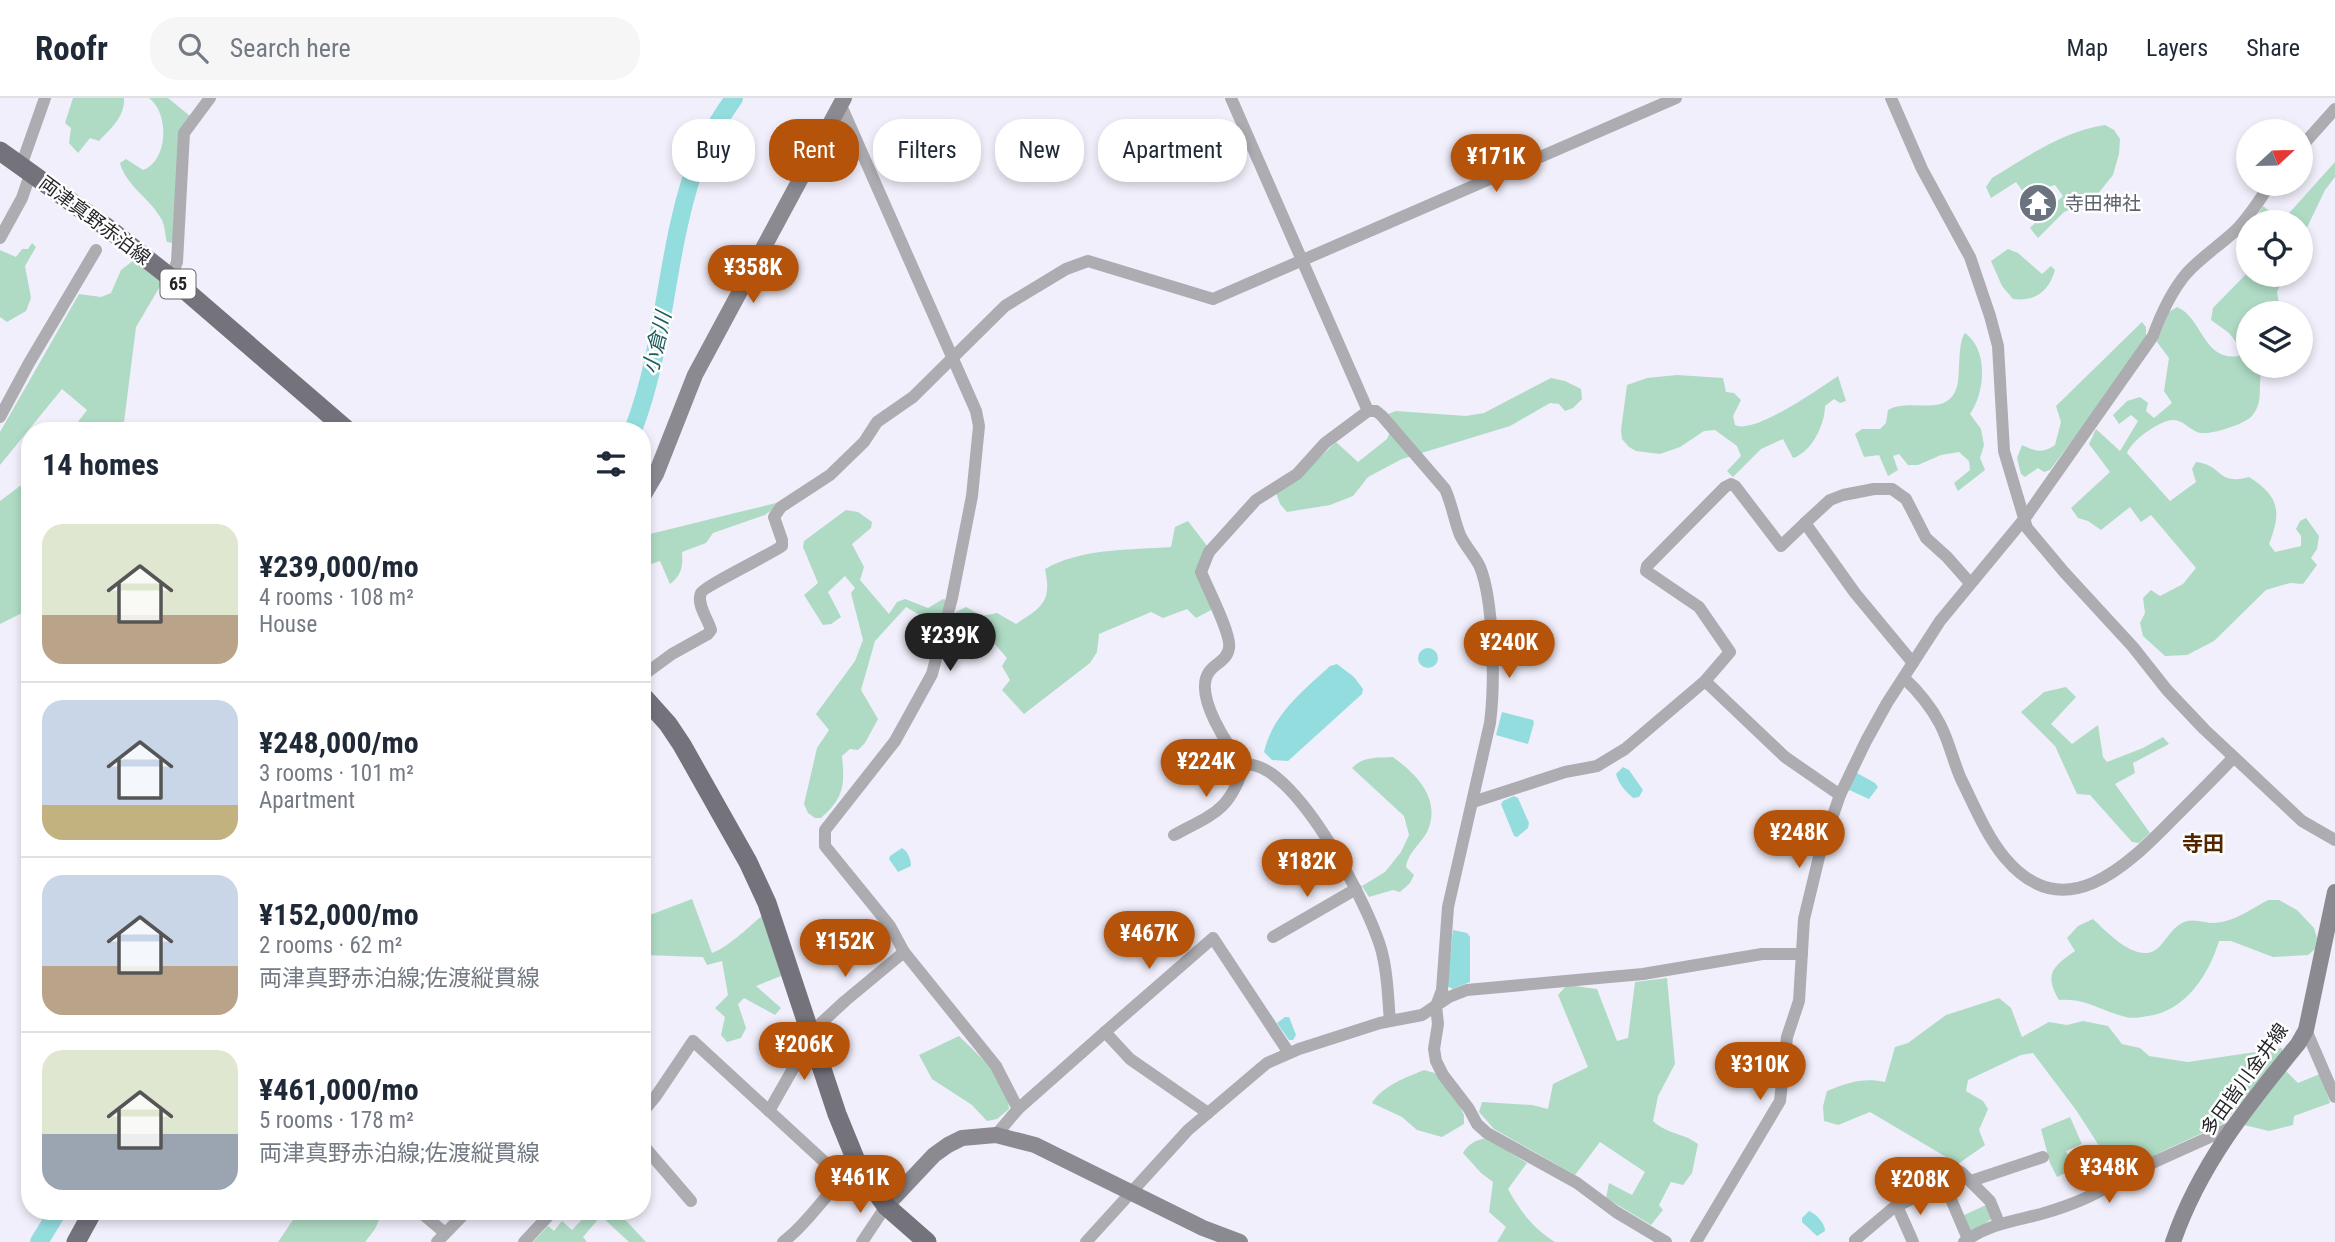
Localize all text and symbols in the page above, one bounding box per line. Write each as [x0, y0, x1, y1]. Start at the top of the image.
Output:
search box [150, 17, 640, 80]
text: Roofr [35, 29, 108, 68]
icon: search [174, 29, 212, 67]
text: Search here [230, 33, 351, 63]
text: Map [2067, 34, 2108, 62]
text: Layers [2146, 34, 2208, 62]
text: Share [2246, 34, 2300, 62]
chip: Buy [672, 119, 755, 182]
chip: Rent [769, 119, 859, 182]
chip: Filters [873, 119, 981, 182]
chip: New [995, 119, 1084, 182]
chip: Apartment [1098, 119, 1247, 182]
north arrow [2236, 119, 2314, 196]
map controls [2236, 119, 2313, 378]
pin: ¥171K [1447, 134, 1545, 194]
text: ¥171K [1467, 143, 1525, 170]
street label: 両津真野赤泊線 [35, 171, 155, 270]
temple icon: 寺田神社 [2017, 182, 2059, 224]
place label: 寺田神社 [2065, 192, 2141, 215]
button: locate [2236, 210, 2313, 287]
pin: ¥358K [704, 246, 802, 305]
text: ¥358K [724, 254, 782, 281]
road number: 65 [160, 270, 196, 299]
button: layers [2236, 301, 2313, 378]
water label: 小倉川 [638, 308, 676, 376]
icon: filters [592, 445, 630, 483]
text: 14 homes [42, 447, 159, 482]
text: ¥239,000/mo [259, 549, 419, 584]
icon: home [98, 552, 182, 636]
text: 4 rooms · 108 m² [259, 584, 414, 611]
text: House [259, 611, 317, 638]
pin: ¥239K [901, 614, 999, 673]
pin: ¥240K [1460, 620, 1558, 680]
text: ¥239K [921, 622, 979, 649]
text: ¥240K [1480, 629, 1538, 656]
text: ¥248,000/mo [259, 725, 419, 760]
icon: home [98, 728, 182, 812]
pin: ¥224K [1157, 740, 1255, 799]
text: ¥224K [1177, 748, 1235, 775]
text: 3 rooms · 101 m² [259, 760, 414, 787]
text: Apartment [259, 787, 355, 814]
pin: ¥248K [1750, 810, 1848, 870]
text: ¥248K [1770, 819, 1828, 846]
district label: 寺田 [2182, 832, 2224, 856]
pin: ¥182K [1258, 840, 1356, 899]
text: ¥182K [1278, 848, 1336, 875]
text: ¥152,000/mo [259, 897, 419, 932]
icon: home [98, 903, 182, 987]
pin: ¥467K [1100, 912, 1198, 971]
pin: ¥152K [796, 920, 894, 979]
text: ¥467K [1120, 920, 1178, 947]
text: ¥152K [816, 928, 874, 955]
text: 2 rooms · 62 m² [259, 932, 402, 959]
text: 両津真野赤泊線;佐渡縦貫線 [259, 965, 540, 992]
street label: 多田皆川金井線 [2196, 1019, 2293, 1140]
pin: ¥206K [755, 1023, 853, 1082]
text: ¥206K [775, 1031, 833, 1058]
pin: ¥310K [1711, 1042, 1809, 1102]
text: ¥310K [1731, 1051, 1789, 1078]
text: ¥461,000/mo [259, 1072, 419, 1107]
icon: home [98, 1078, 182, 1162]
text: 5 rooms · 178 m² [259, 1107, 414, 1134]
text: 両津真野赤泊線;佐渡縦貫線 [259, 1140, 540, 1167]
pin: ¥348K [2060, 1146, 2158, 1205]
text: ¥348K [2080, 1154, 2138, 1181]
pin: ¥461K [811, 1156, 909, 1215]
pin: ¥208K [1871, 1158, 1969, 1217]
text: ¥461K [831, 1164, 889, 1191]
text: ¥208K [1891, 1166, 1949, 1193]

